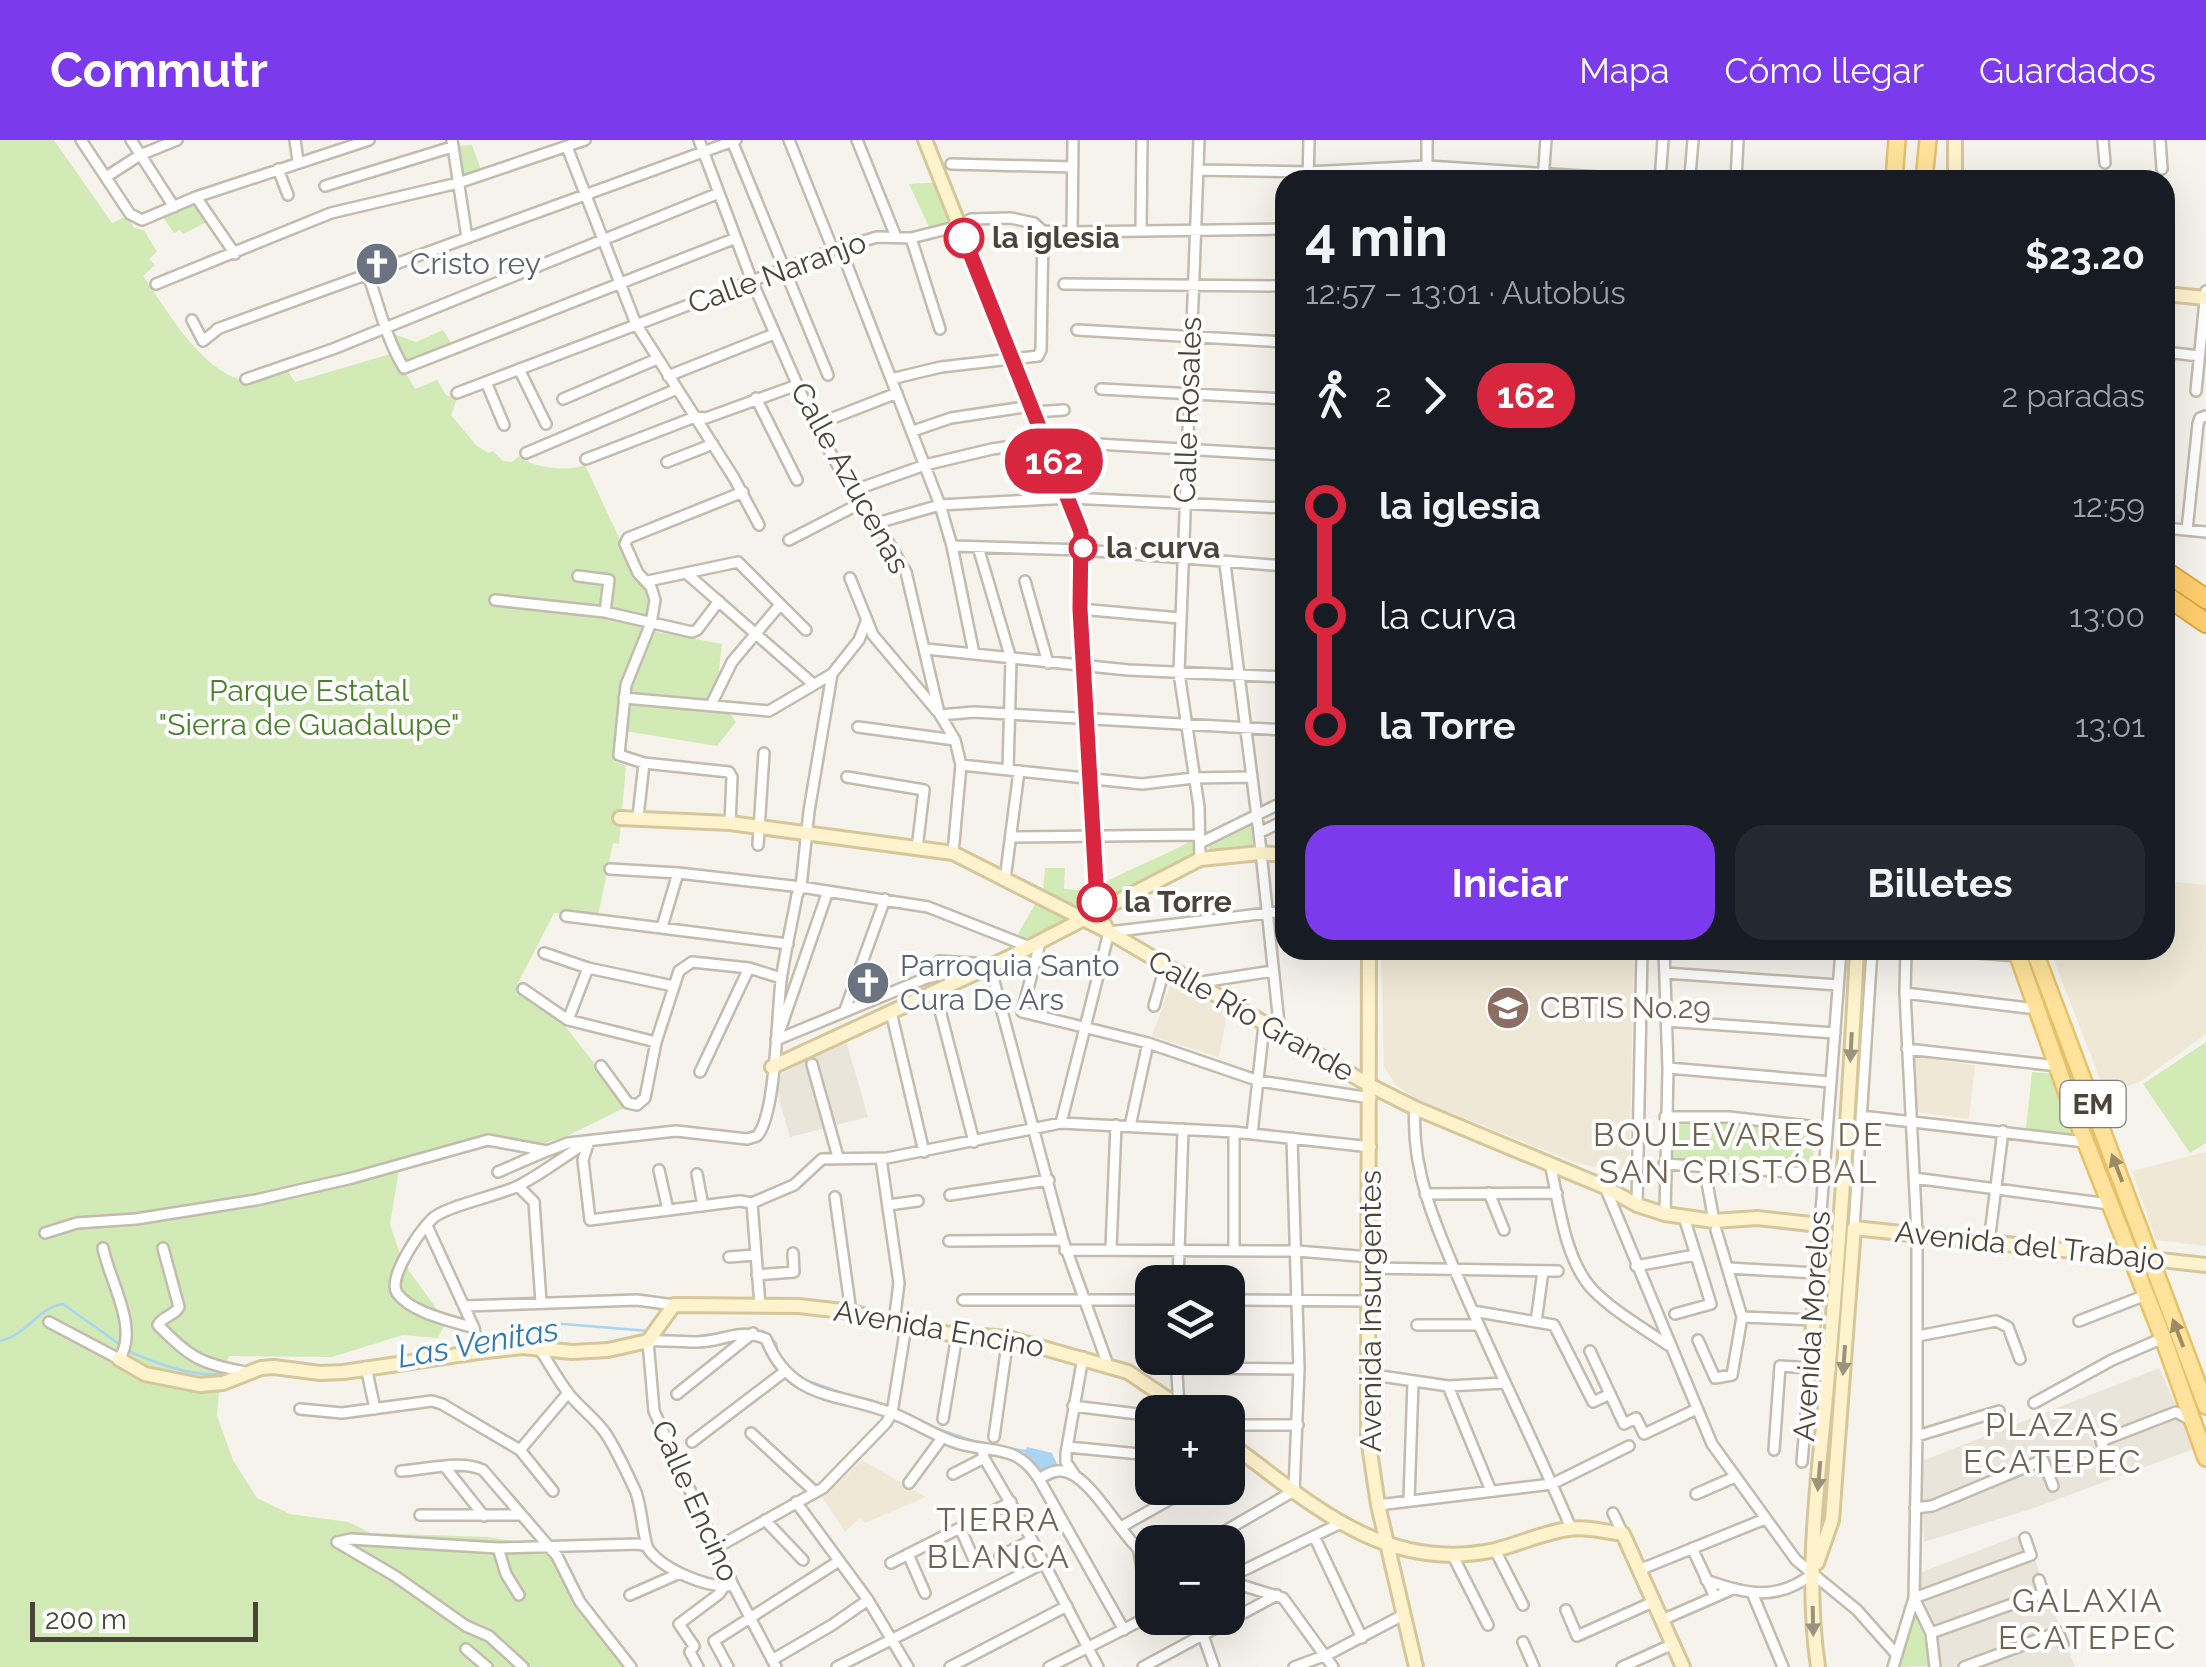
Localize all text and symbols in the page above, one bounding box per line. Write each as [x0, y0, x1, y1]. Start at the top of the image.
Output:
text: Commutr [50, 42, 268, 98]
text: Mapa [1579, 50, 1670, 91]
text: Cómo llegar [1725, 50, 1924, 91]
text: Guardados [1979, 50, 2156, 91]
text: 4 min [1305, 204, 1448, 269]
marker: la iglesia [945, 219, 983, 257]
place label: la iglesia [992, 220, 1120, 255]
street label: Calle Naranjo [683, 224, 871, 321]
text: $23.20 [2025, 233, 2145, 278]
church icon: Cristo rey [354, 241, 400, 287]
place label: Cristo rey [410, 246, 541, 281]
text: 12:57 – 13:01 · Autobús [1305, 274, 1626, 311]
street label: Calle Rosales [1167, 316, 1208, 504]
icon: walk [1305, 368, 1360, 423]
icon: forward [1407, 368, 1462, 423]
text: 162 [1497, 375, 1555, 416]
street label: Calle Azucenas [784, 376, 917, 579]
text: 2 [1375, 377, 1392, 414]
text: 2 paradas [2002, 377, 2145, 414]
line badge: 162 [996, 428, 1112, 494]
text: 162 [1025, 441, 1083, 482]
text: la iglesia [1379, 483, 1541, 528]
text: 12:59 [2072, 487, 2145, 524]
place label: la curva [1106, 530, 1220, 565]
marker: la curva [1070, 535, 1096, 561]
text: la curva [1379, 593, 1517, 638]
text: 13:00 [2069, 597, 2145, 634]
park label: Parque Estatal "Sierra de Guadalupe" [158, 673, 460, 742]
text: la Torre [1379, 703, 1516, 748]
text: 13:01 [2075, 707, 2145, 744]
button: Iniciar [1305, 825, 1715, 940]
button: Billetes [1735, 825, 2145, 940]
marker: la Torre [1078, 883, 1116, 921]
place label: la Torre [1124, 884, 1232, 919]
street label: Calle Río Grande [1142, 942, 1360, 1089]
place label: Parroquia Santo Cura De Ars [900, 948, 1120, 1017]
church icon: Parroquia Santo Cura De Ars [845, 960, 891, 1006]
school or university icon: CBTIS No.29 [1485, 985, 1531, 1031]
place label: CBTIS No.29 [1540, 990, 1711, 1025]
one-way arrow [1843, 1032, 1859, 1064]
road number: EM [2060, 1081, 2126, 1127]
district label: BOULEVARES DE SAN CRISTÓBAL [1593, 1116, 1885, 1190]
one-way arrow [2109, 1153, 2124, 1183]
street label: Avenida Insurgentes [1353, 1170, 1388, 1452]
street label: Avenida Morelos [1786, 1209, 1837, 1442]
street label: Avenida del Trabajo [1893, 1214, 2167, 1277]
map controls [1135, 1265, 1245, 1635]
button: layers [1135, 1265, 1245, 1375]
street label: Avenida Encino [831, 1293, 1047, 1364]
water label: Las Venitas [395, 1310, 561, 1375]
one-way arrow [2170, 1318, 2186, 1348]
one-way arrow [1835, 1344, 1851, 1376]
button: + [1135, 1395, 1245, 1505]
district label: PLAZAS ECATEPEC [1963, 1406, 2143, 1480]
street label: Calle Encino [644, 1415, 747, 1587]
one-way arrow [1810, 1461, 1826, 1492]
district label: TIERRA BLANCA [927, 1501, 1071, 1575]
button: − [1135, 1525, 1245, 1635]
district label: GALAXIA ECATEPEC [1998, 1582, 2178, 1656]
scale bar [30, 1597, 258, 1642]
text: 200 m [45, 1603, 127, 1636]
one-way arrow [1806, 1605, 1822, 1637]

